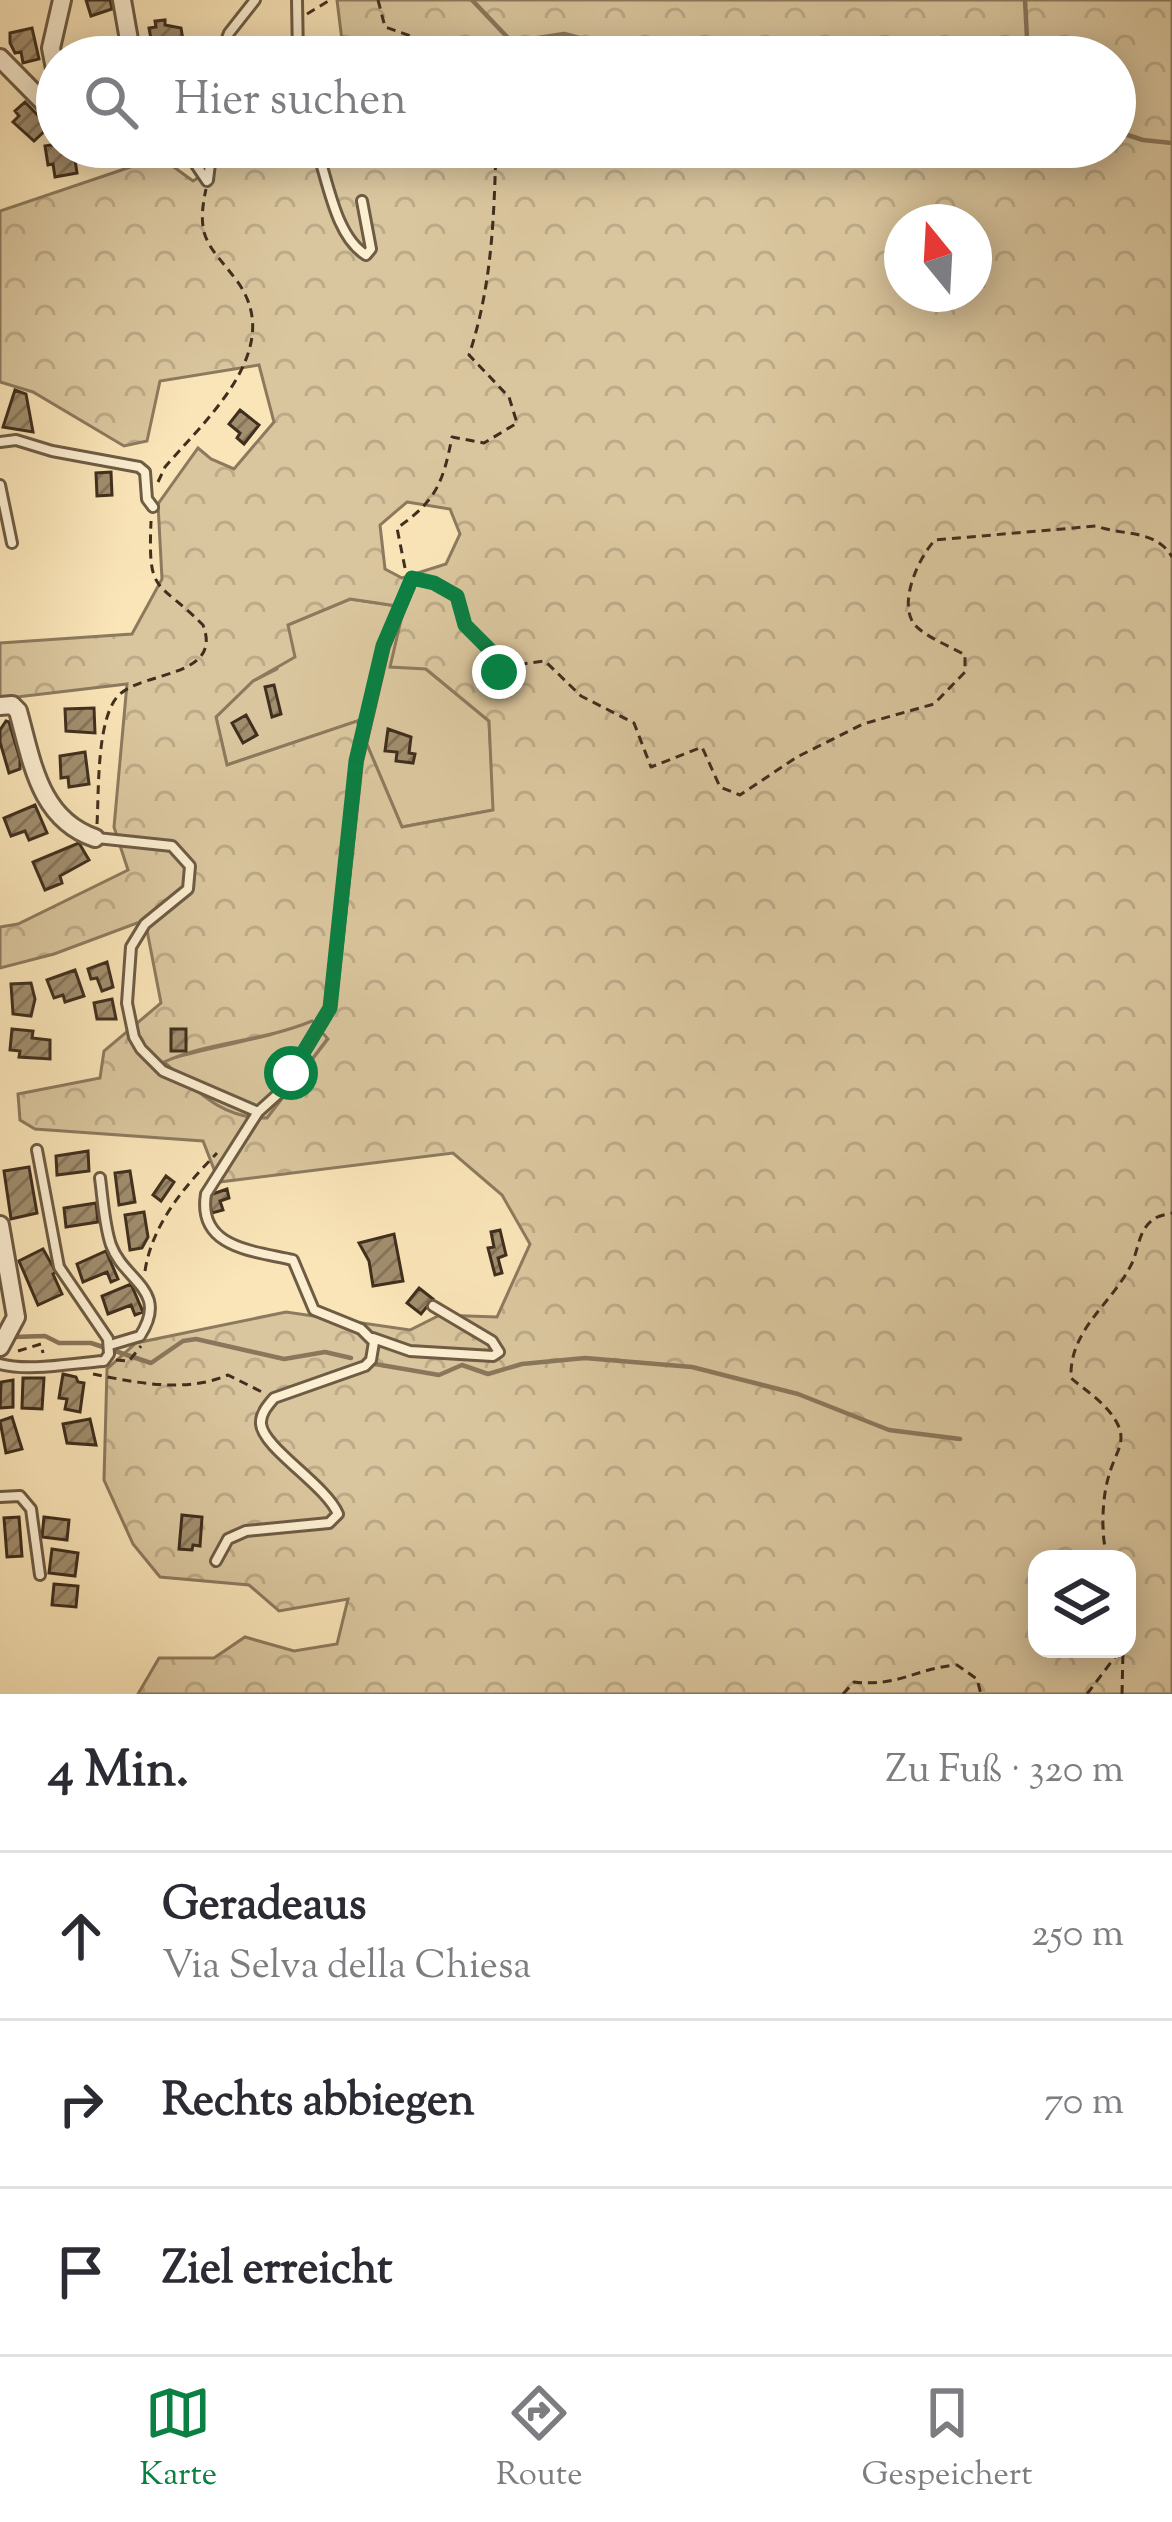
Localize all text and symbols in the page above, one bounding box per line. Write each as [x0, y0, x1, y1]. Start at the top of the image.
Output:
search box [36, 36, 1136, 168]
icon: search [78, 69, 144, 135]
text: Hier suchen [174, 70, 407, 135]
north arrow [884, 204, 992, 312]
route end [472, 645, 526, 699]
route start [264, 1046, 318, 1100]
map controls [1028, 1550, 1136, 1658]
button: layers [1028, 1550, 1136, 1658]
text: 4 Min. [48, 1736, 189, 1809]
text: Zu Fuß · 320 m [886, 1744, 1124, 1800]
text: Geradeaus [162, 1875, 366, 1940]
icon: ahead [48, 1903, 114, 1969]
text: 250 m [1031, 1908, 1124, 1964]
text: Via Selva della Chiesa [162, 1940, 531, 1996]
icon: right [48, 2071, 114, 2137]
text: Rechts abbiegen [162, 2071, 475, 2136]
text: 70 m [1044, 2076, 1124, 2132]
icon: arrive [48, 2239, 114, 2305]
text: Ziel erreicht [162, 2239, 393, 2304]
tab: Karte [139, 2380, 217, 2500]
tab: Route [496, 2380, 583, 2500]
tab: Gespeichert [861, 2380, 1033, 2500]

